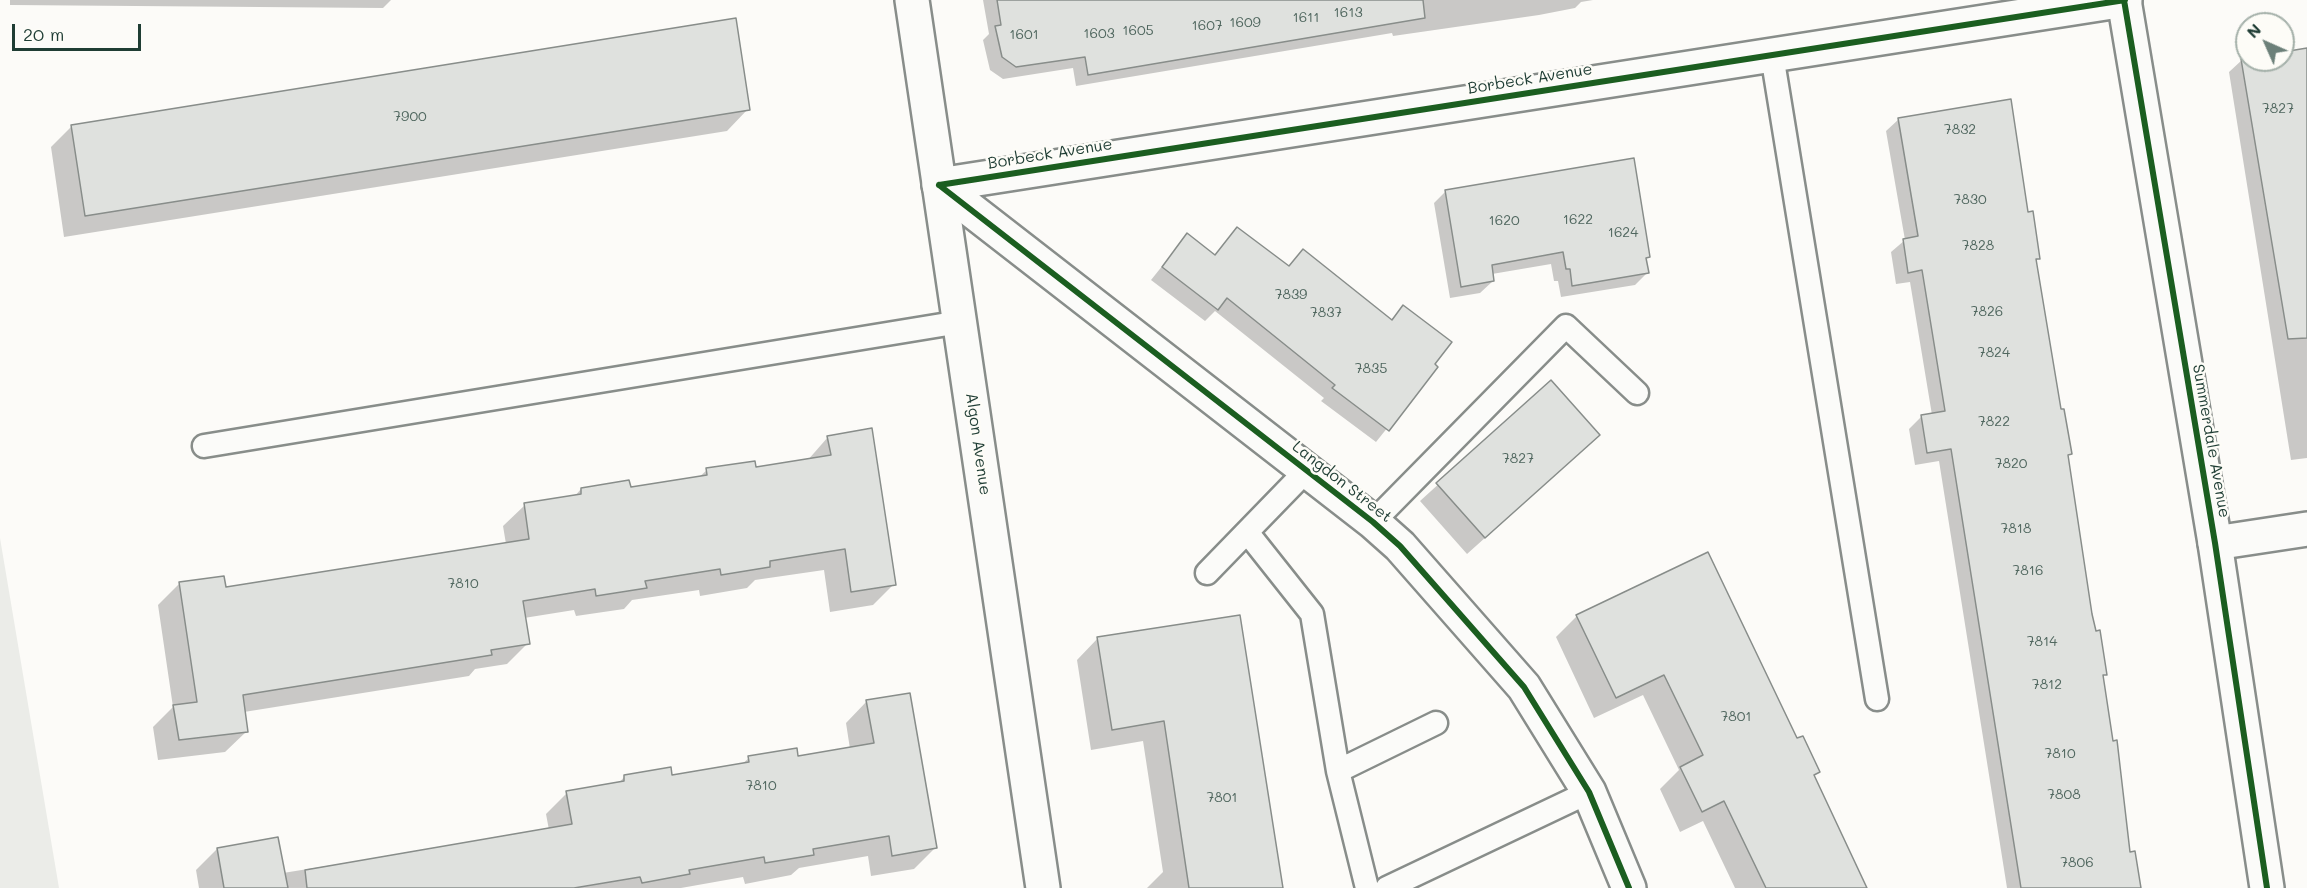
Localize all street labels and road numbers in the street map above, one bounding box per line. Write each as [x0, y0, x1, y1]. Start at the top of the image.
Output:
street label: Borbeck Avenue [1466, 60, 1594, 98]
street label: Borbeck Avenue [986, 135, 1114, 173]
street label: Summerdale Avenue [2188, 363, 2234, 519]
street label: Algon Avenue [961, 392, 995, 496]
street label: Langdon Street [1288, 437, 1396, 527]

